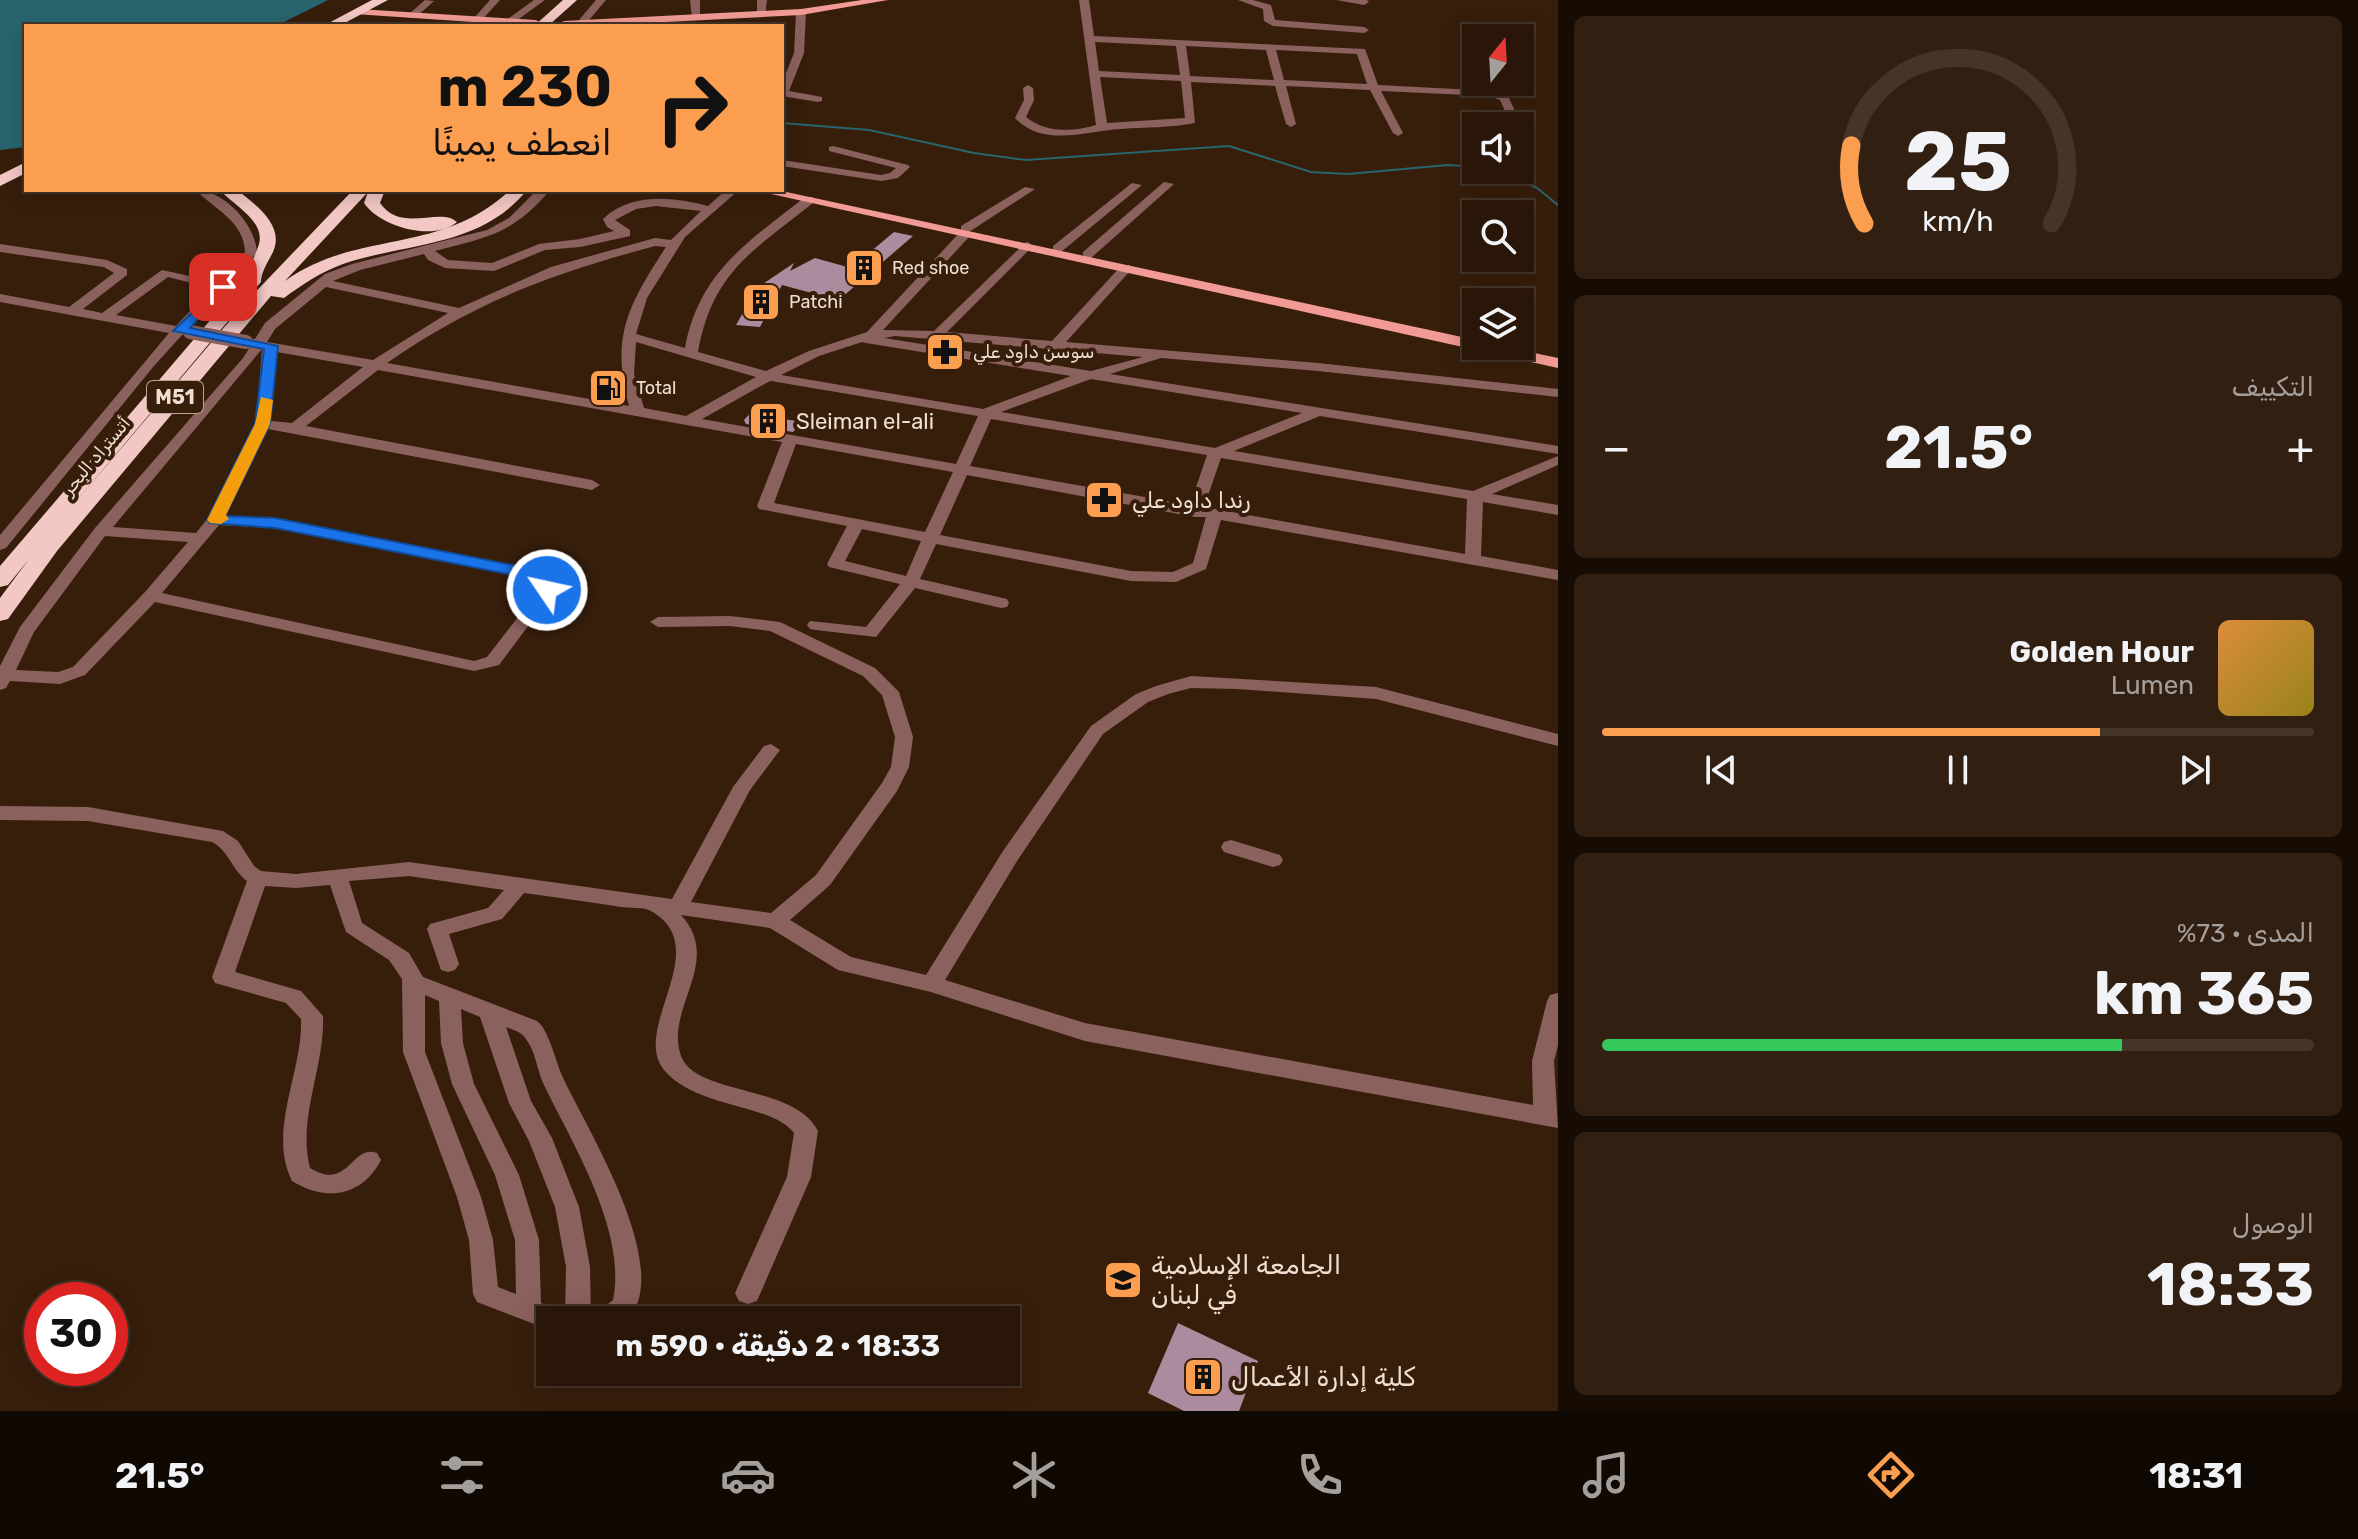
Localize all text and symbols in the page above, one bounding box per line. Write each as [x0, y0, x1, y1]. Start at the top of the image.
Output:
north arrow [1462, 24, 1534, 96]
map controls [1462, 24, 1534, 360]
text: 230 m [437, 54, 612, 120]
icon: right [640, 56, 744, 160]
text: 25 [1904, 111, 2012, 210]
button: sound [1462, 112, 1534, 184]
text: انعطف يمينًا [432, 121, 612, 164]
button: search [1462, 200, 1534, 272]
text: km/h [1922, 204, 1994, 238]
building icon: Red shoe [843, 247, 885, 289]
pin [189, 253, 257, 321]
place label: Red shoe [892, 257, 969, 279]
icon: arrive [201, 265, 245, 309]
building icon: Patchi [740, 281, 782, 323]
button: layers [1462, 288, 1534, 360]
place label: Patchi [789, 291, 843, 313]
pharmacy icon: سوسن داود علي [924, 331, 966, 373]
place label: سوسن داود علي [973, 341, 1094, 365]
fuel station icon: Total [587, 367, 629, 409]
text: التكييف [2232, 372, 2314, 403]
place label: Total [636, 377, 676, 399]
road number: M51 [147, 381, 203, 413]
building icon: Sleiman el-ali [747, 400, 789, 442]
place label: Sleiman el-ali [796, 408, 934, 435]
text: 21.5° [1884, 412, 2033, 483]
street label: أتستراد البحر [56, 413, 135, 500]
text: − [1602, 422, 1631, 474]
text: + [2287, 422, 2314, 474]
pharmacy icon: رندا داود علي [1083, 479, 1125, 521]
place label: رندا داود علي [1132, 487, 1250, 517]
position arrow [505, 548, 589, 632]
text: Golden Hour [2010, 634, 2194, 670]
text: Lumen [2111, 670, 2194, 701]
icon: previous [1699, 748, 1743, 792]
icon: pause [1936, 748, 1980, 792]
icon: next [2173, 748, 2217, 792]
text: المدى · 73% [2177, 918, 2314, 949]
text: 365 km [2094, 958, 2314, 1029]
text: الوصول [2232, 1209, 2314, 1240]
text: 18:33 [2147, 1249, 2314, 1320]
place label: الجامعة الإسلامية في لبنان [1151, 1250, 1341, 1315]
school or university icon: الجامعة الإسلامية في لبنان [1102, 1259, 1144, 1301]
speed limit sign: 30 [24, 1282, 128, 1386]
text: 18:33 · 2 دقيقة · 590 m [616, 1328, 940, 1364]
building icon: كلية إدارة الأعمال [1182, 1356, 1224, 1398]
place label: كلية إدارة الأعمال [1231, 1362, 1416, 1393]
icon: filters [434, 1447, 490, 1503]
icon: car [720, 1447, 776, 1503]
icon: climate [1006, 1447, 1062, 1503]
icon: phone [1292, 1447, 1348, 1503]
icon: music [1578, 1447, 1634, 1503]
icon: directions [1863, 1447, 1919, 1503]
text: 21.5° [115, 1454, 205, 1497]
text: 18:31 [2149, 1454, 2243, 1497]

